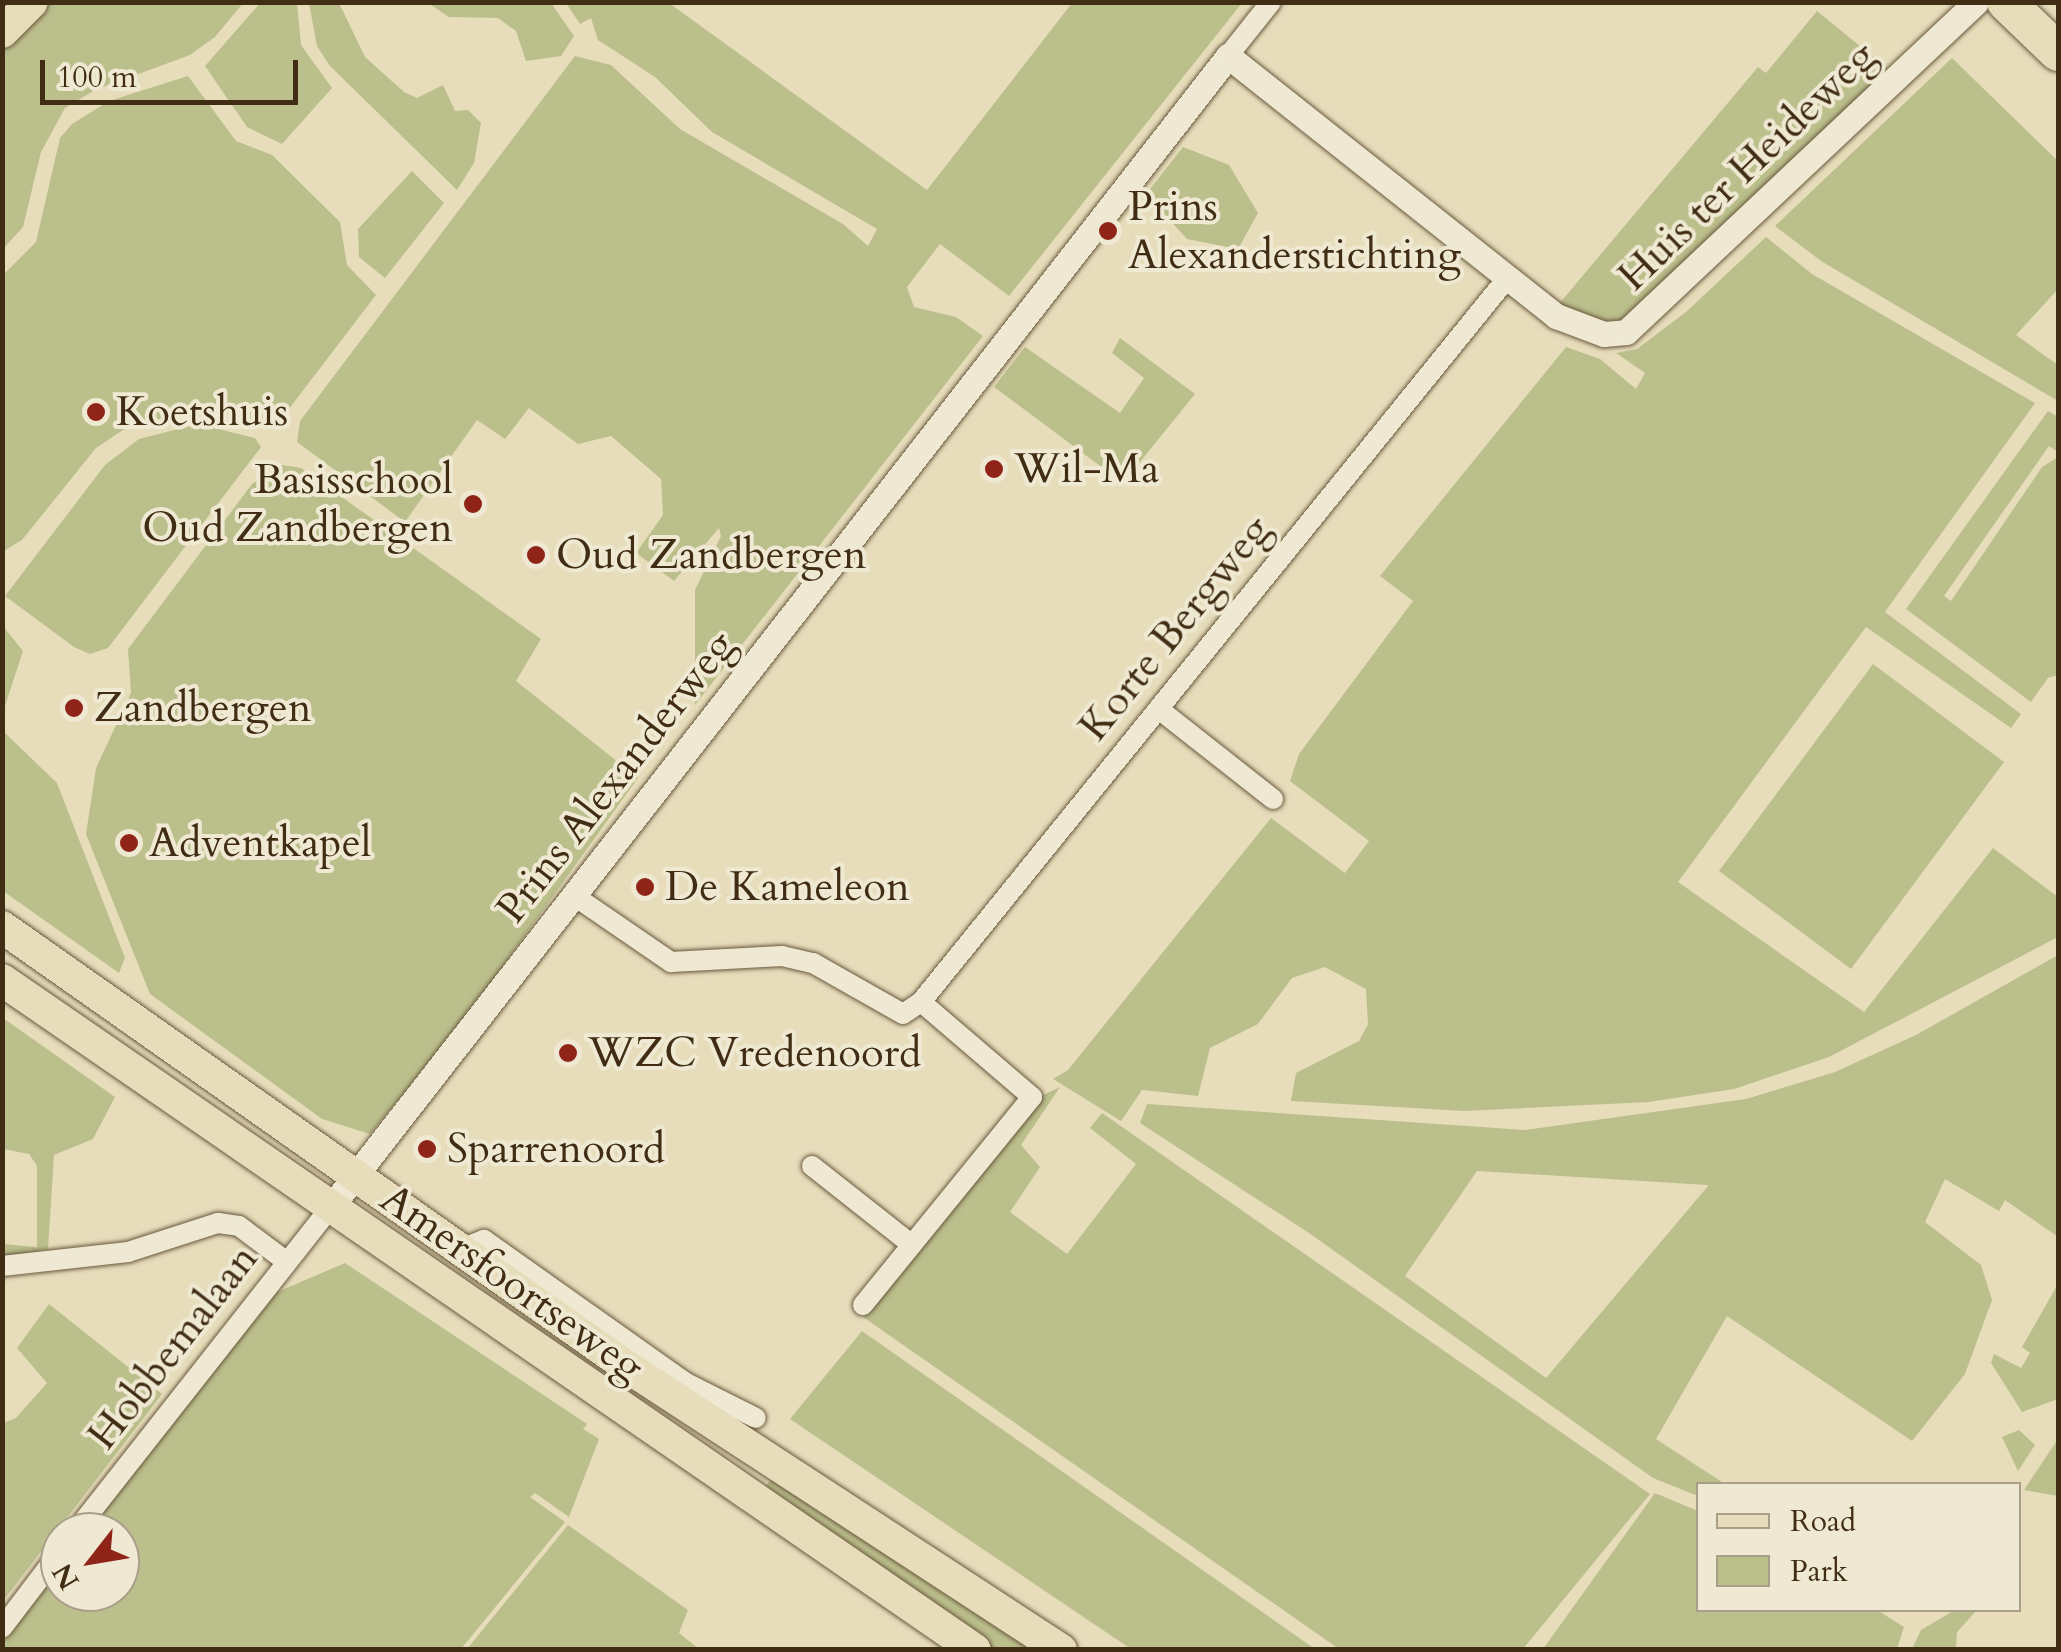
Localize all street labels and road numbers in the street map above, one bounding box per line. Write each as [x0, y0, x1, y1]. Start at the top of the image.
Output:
street label: Huis ter Heideweg [1608, 30, 1886, 302]
street label: Korte Bergweg [1069, 505, 1281, 751]
street label: Prins Alexanderweg [486, 621, 746, 933]
street label: Amersfoortseweg [371, 1173, 653, 1393]
street label: Hobbemalaan [77, 1234, 269, 1460]

